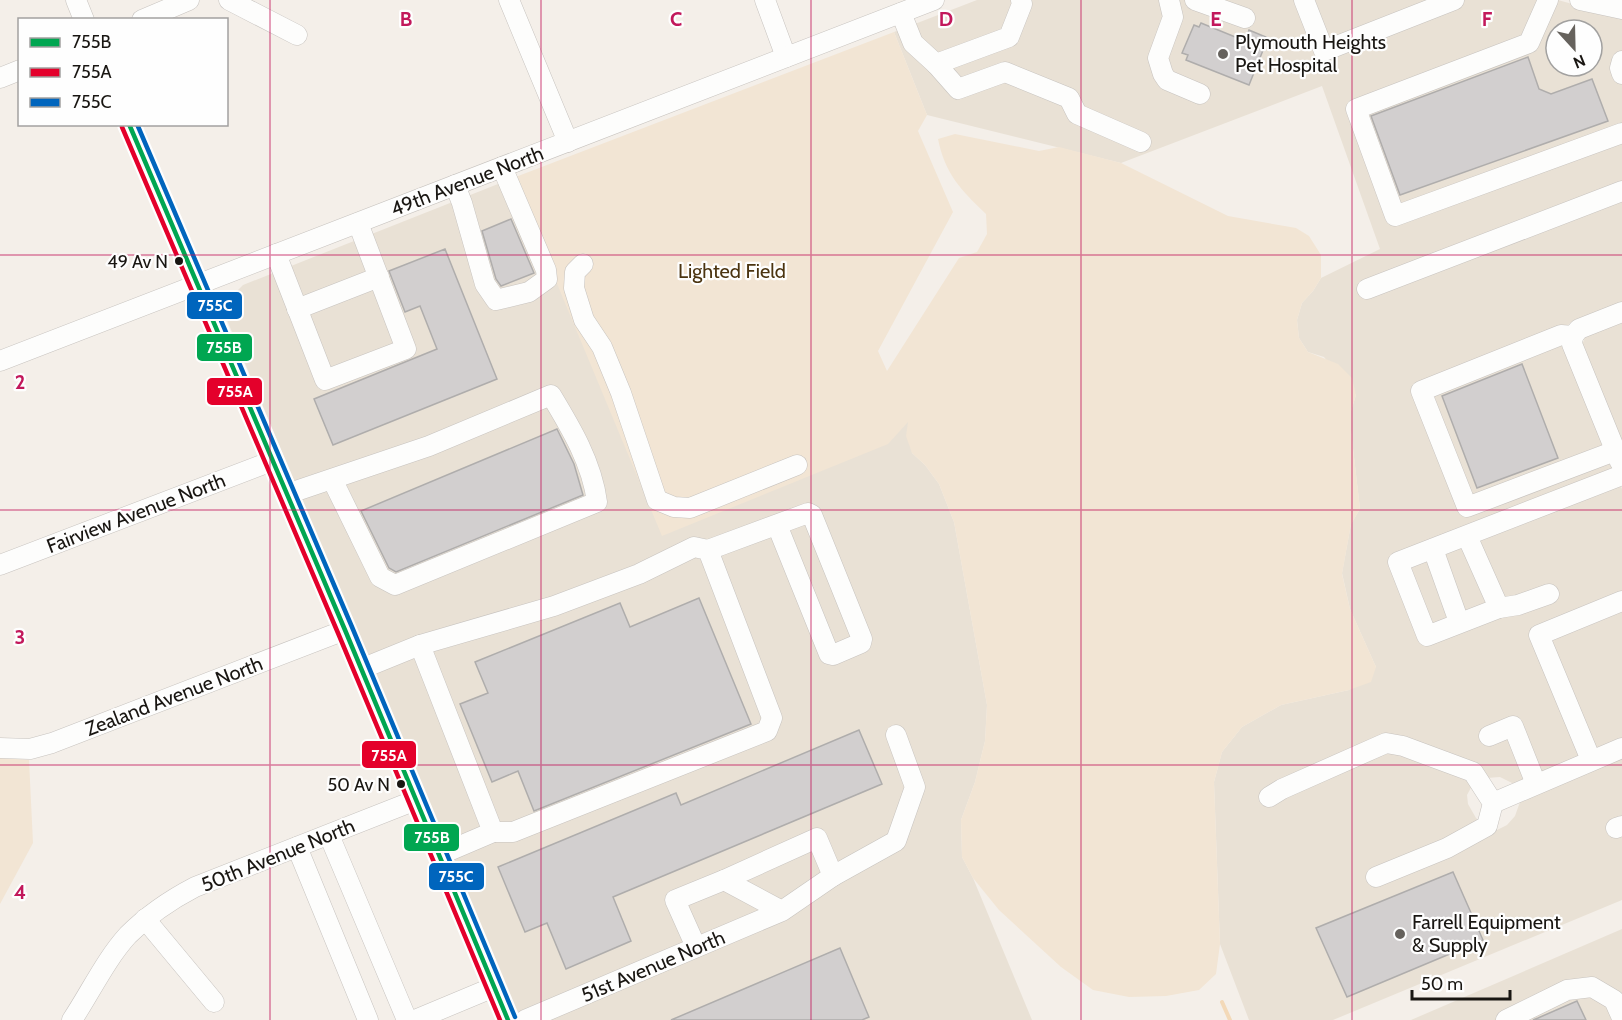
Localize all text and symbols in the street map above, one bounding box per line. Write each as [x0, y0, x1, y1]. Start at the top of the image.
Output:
text: B [400, 7, 412, 31]
text: C [670, 7, 682, 31]
text: D [939, 7, 953, 31]
text: E [1210, 7, 1222, 31]
text: F [1482, 7, 1493, 31]
legend [18, 18, 228, 126]
north arrow [1544, 18, 1604, 78]
place label: Plymouth Heights Pet Hospital [1235, 30, 1386, 77]
text: 755B [72, 31, 112, 53]
marker: Plymouth Heights Pet Hospital [1216, 47, 1230, 61]
text: N [1571, 51, 1588, 72]
text: 755A [72, 61, 112, 83]
text: 755C [72, 91, 112, 113]
street label: 49th Avenue North [387, 141, 547, 221]
place label: 49 Av N [107, 251, 168, 273]
marker: 49 Av N [173, 255, 185, 267]
park label: Lighted Field [678, 259, 786, 283]
line badge: 755C [186, 291, 243, 320]
text: 755C [197, 296, 233, 315]
line badge: 755B [196, 333, 253, 362]
text: 755B [206, 338, 242, 357]
text: 2 [15, 370, 25, 394]
line badge: 755A [206, 377, 263, 406]
text: 755A [217, 382, 253, 401]
street label: Fairview Avenue North [43, 468, 229, 558]
text: 3 [15, 625, 25, 649]
street label: Zealand Avenue North [82, 651, 266, 741]
line badge: 755A [361, 740, 417, 769]
text: 755A [371, 746, 407, 765]
place label: 50 Av N [328, 774, 390, 796]
marker: 50 Av N [395, 778, 407, 790]
street label: 50th Avenue North [198, 813, 358, 897]
line badge: 755B [403, 823, 460, 852]
text: 755B [414, 828, 450, 847]
line badge: 755C [428, 862, 485, 891]
text: 755C [438, 867, 474, 886]
text: 4 [14, 880, 26, 904]
place label: Farrell Equipment & Supply [1412, 910, 1561, 957]
street label: 51st Avenue North [578, 925, 728, 1007]
marker: Farrell Equipment & Supply [1393, 927, 1407, 941]
scale bar [1412, 963, 1510, 1001]
text: 50 m [1421, 973, 1463, 995]

